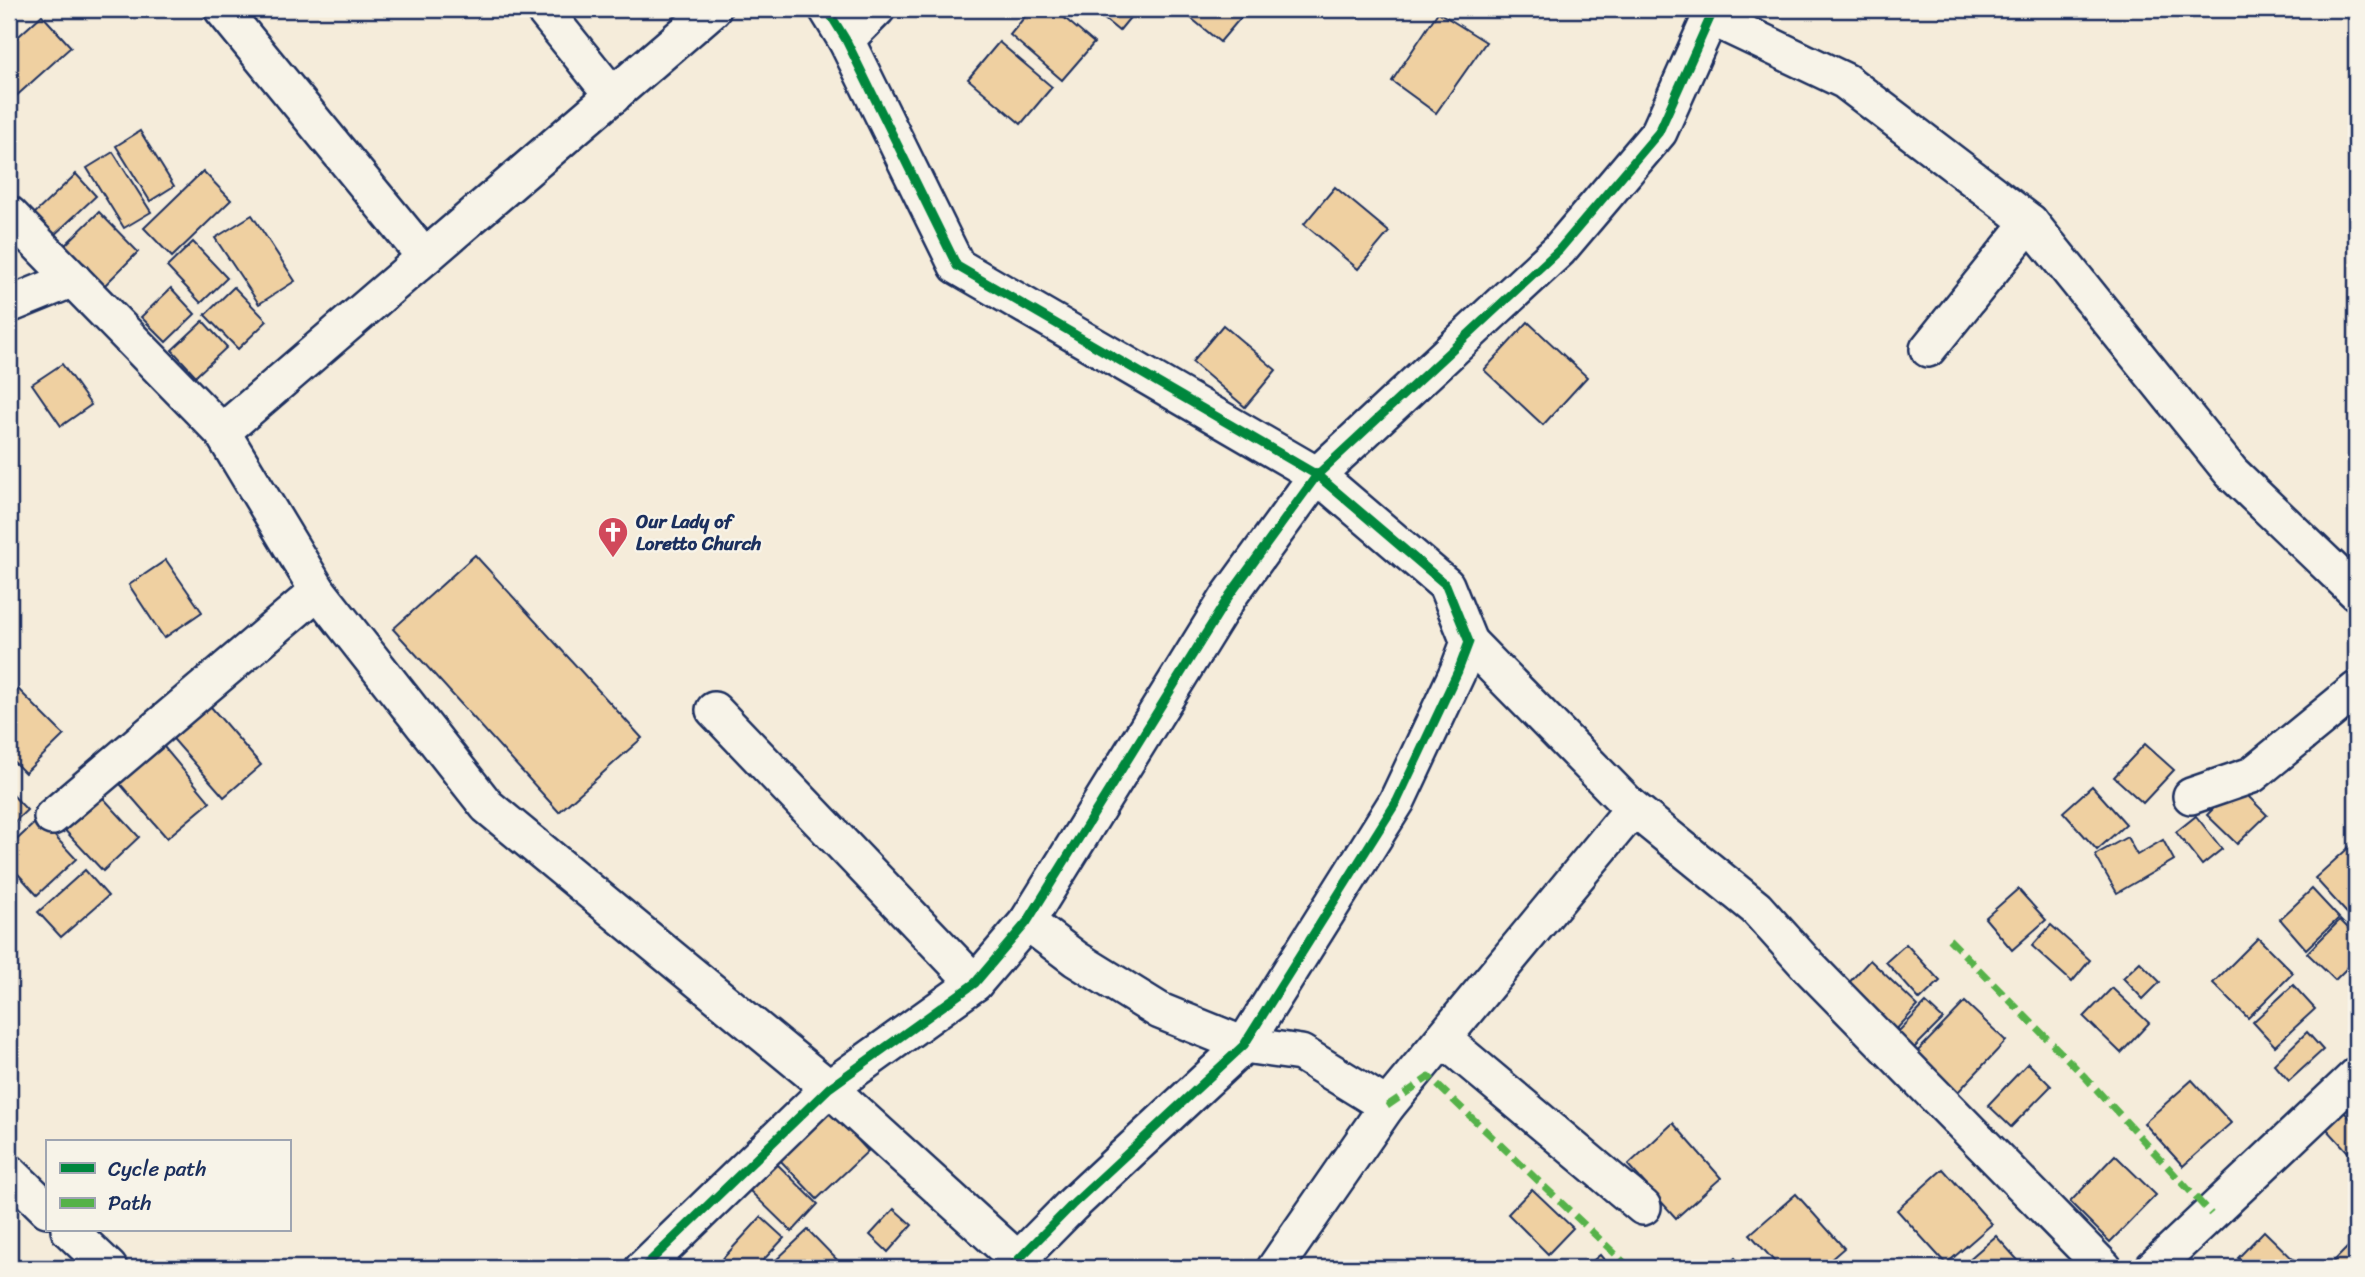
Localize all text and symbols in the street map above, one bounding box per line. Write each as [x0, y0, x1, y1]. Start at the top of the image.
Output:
place label: Our Lady of Loretto Church [636, 505, 761, 560]
church icon: Our Lady of Loretto Church [596, 515, 630, 559]
legend [46, 1140, 290, 1232]
text: Cycle path [108, 1150, 207, 1188]
text: Path [108, 1184, 151, 1222]

